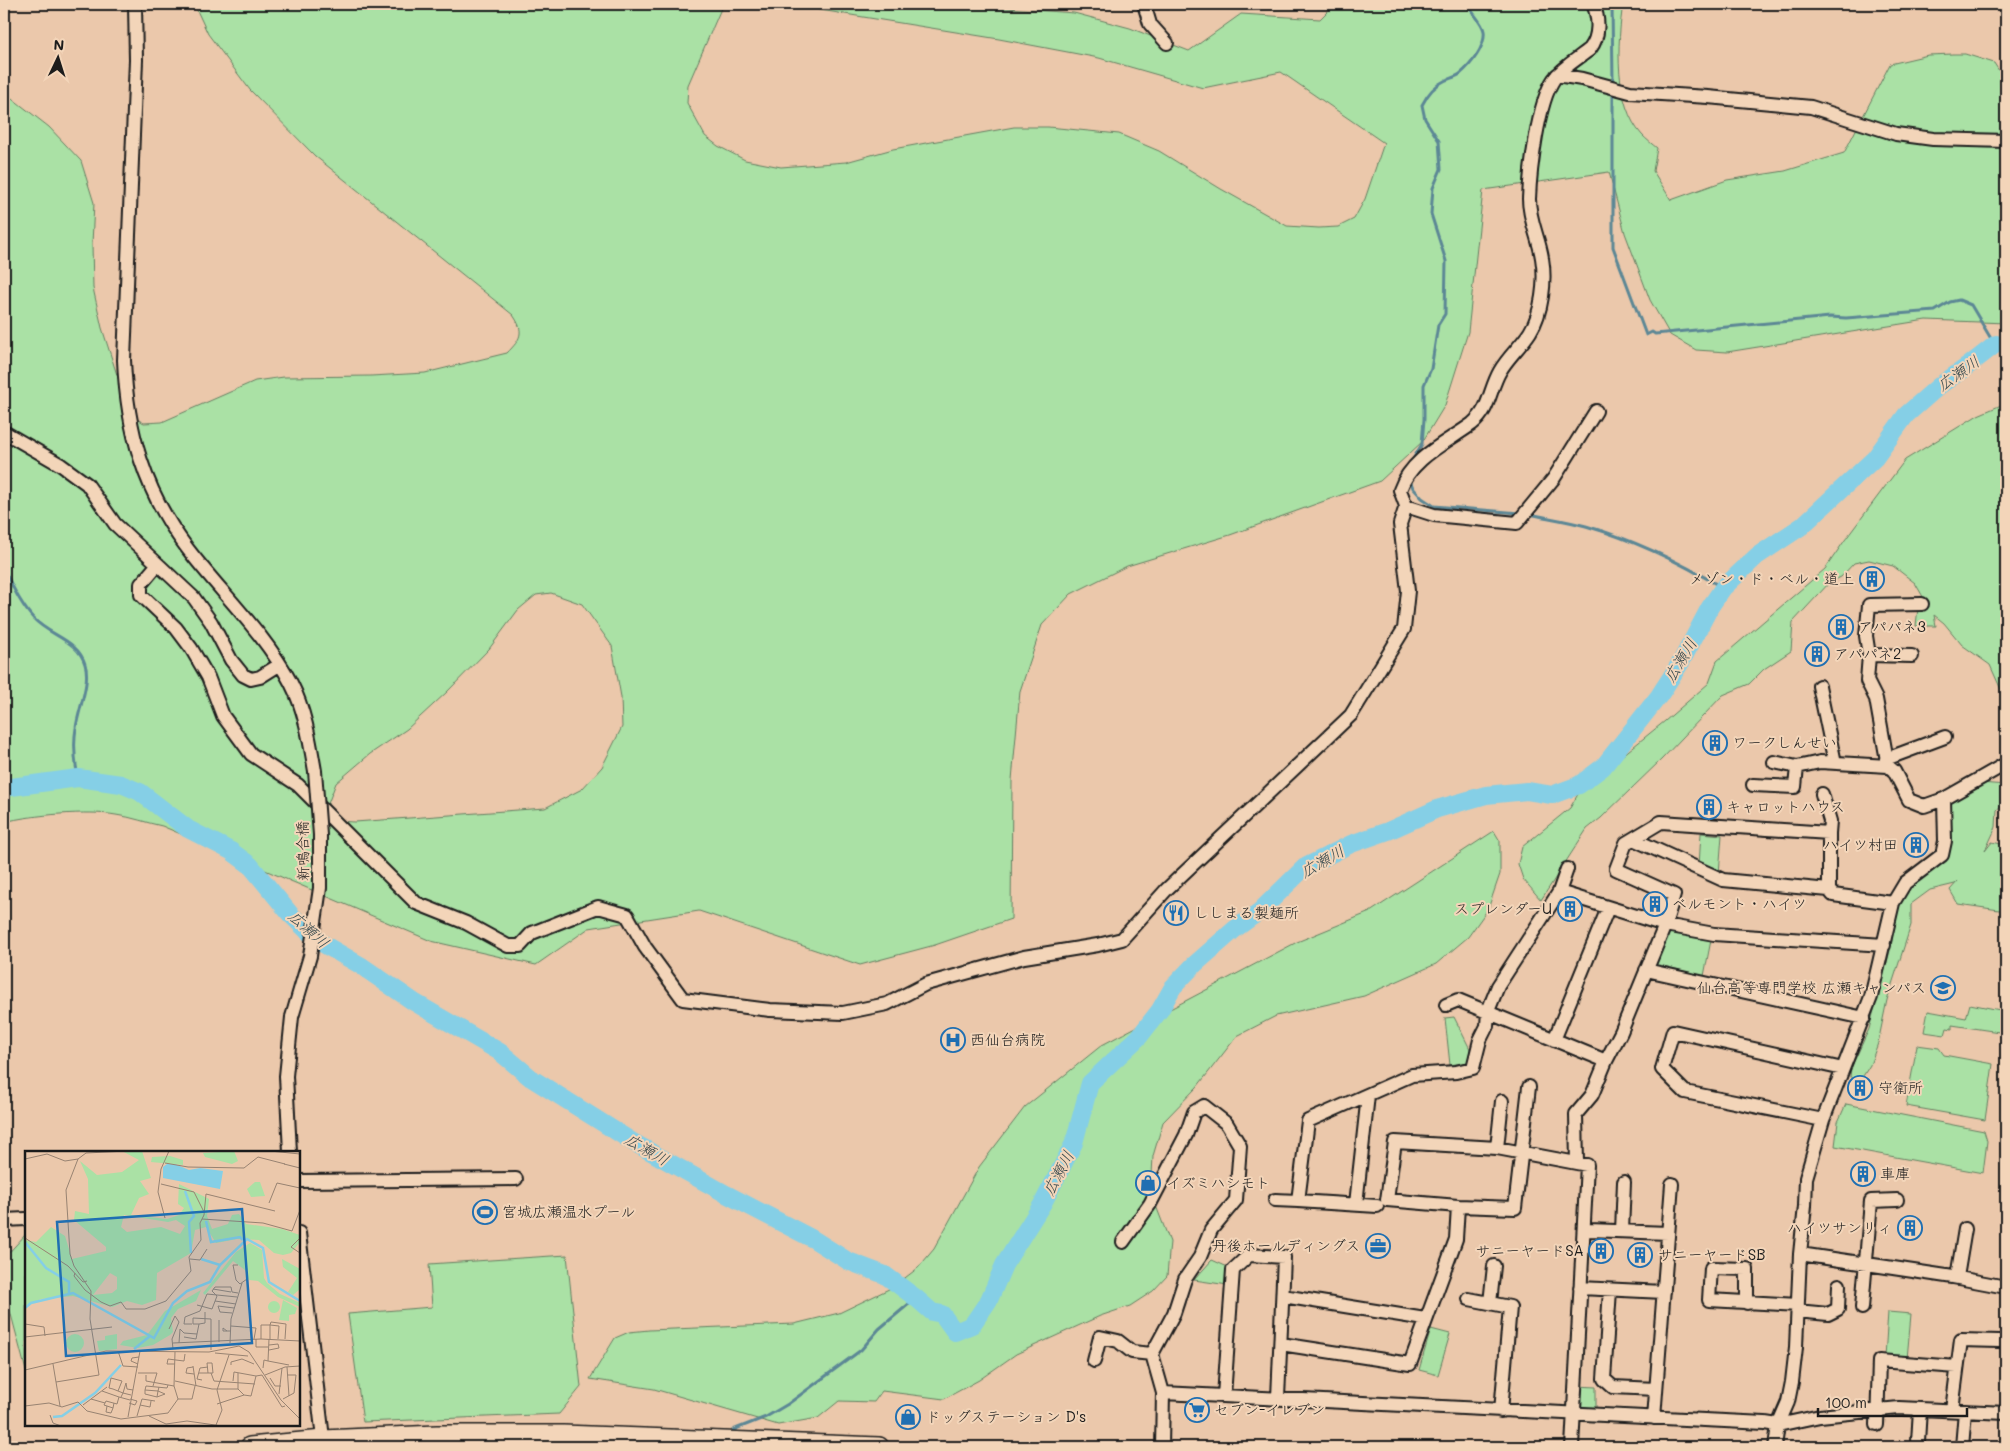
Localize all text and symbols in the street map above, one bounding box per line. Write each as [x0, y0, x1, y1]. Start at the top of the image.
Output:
north arrow [32, 32, 82, 82]
text: N [53, 35, 65, 54]
water label: 広瀬川 [1932, 350, 1983, 395]
building icon: メゾン・ド・ベル・道上 [1859, 566, 1885, 592]
place label: メゾン・ド・ベル・道上 [1689, 568, 1854, 588]
building icon: アパパネ3 [1828, 614, 1854, 640]
place label: アパパネ3 [1858, 616, 1926, 636]
water label: 広瀬川 [1658, 634, 1701, 686]
building icon: アパパネ2 [1804, 641, 1830, 667]
place label: アパパネ2 [1834, 643, 1901, 663]
building icon: ワークしんせい [1702, 730, 1728, 756]
place label: ワークしんせい [1732, 732, 1837, 752]
building icon: キャロットハウス [1696, 794, 1722, 820]
place label: キャロットハウス [1726, 796, 1845, 816]
street label: 新鳴合橋 [291, 821, 313, 881]
building icon: ハイツ村田 [1903, 832, 1929, 858]
place label: ハイツ村田 [1823, 834, 1898, 854]
water label: 広瀬川 [1296, 839, 1348, 882]
building icon: ベルモント・ハイツ [1642, 891, 1668, 917]
place label: ベルモント・ハイツ [1672, 893, 1807, 913]
building icon: スプレンダーU [1557, 896, 1583, 922]
place label: スプレンダーU [1454, 898, 1552, 918]
restaurant icon: ししまる製麺所 [1163, 900, 1189, 926]
place label: ししまる製麺所 [1194, 902, 1299, 922]
water label: 広瀬川 [284, 905, 334, 952]
school or university icon: 仙台高等専門学校 広瀬キャンパス [1930, 975, 1956, 1001]
place label: 仙台高等専門学校 広瀬キャンパス [1697, 977, 1926, 997]
hospital icon: 西仙台病院 [940, 1027, 966, 1053]
place label: 西仙台病院 [970, 1029, 1045, 1049]
building icon: 守衛所 [1847, 1075, 1873, 1101]
place label: 守衛所 [1878, 1077, 1923, 1097]
water label: 広瀬川 [621, 1127, 673, 1170]
water label: 広瀬川 [1037, 1147, 1078, 1199]
inset map [25, 1151, 300, 1426]
building icon: 車庫 [1850, 1161, 1876, 1187]
place label: 車庫 [1880, 1163, 1910, 1183]
shop icon: イズミハシモト [1135, 1170, 1161, 1196]
place label: イズミハシモト [1166, 1172, 1270, 1192]
sports icon: 宮城広瀬温水プール [472, 1199, 498, 1225]
place label: 宮城広瀬温水プール [502, 1201, 635, 1221]
building icon: ハイツサンリィ [1897, 1215, 1923, 1241]
place label: ハイツサンリィ [1787, 1217, 1892, 1237]
office icon: 丹後ホールディングス [1365, 1233, 1391, 1259]
place label: 丹後ホールディングス [1212, 1235, 1360, 1255]
building icon: サニーヤードSA [1588, 1238, 1614, 1264]
place label: サニーヤードSA [1475, 1240, 1584, 1260]
building icon: サニーヤードSB [1627, 1242, 1653, 1268]
place label: サニーヤードSB [1658, 1244, 1765, 1264]
scale bar [1818, 1386, 1966, 1418]
text: 100 m [1825, 1392, 1867, 1412]
supermarket icon: セブン-イレブン [1184, 1397, 1210, 1423]
place label: セブン-イレブン [1214, 1399, 1325, 1419]
shop icon: ドッグステーション D's [895, 1404, 921, 1430]
place label: ドッグステーション D's [926, 1406, 1086, 1426]

